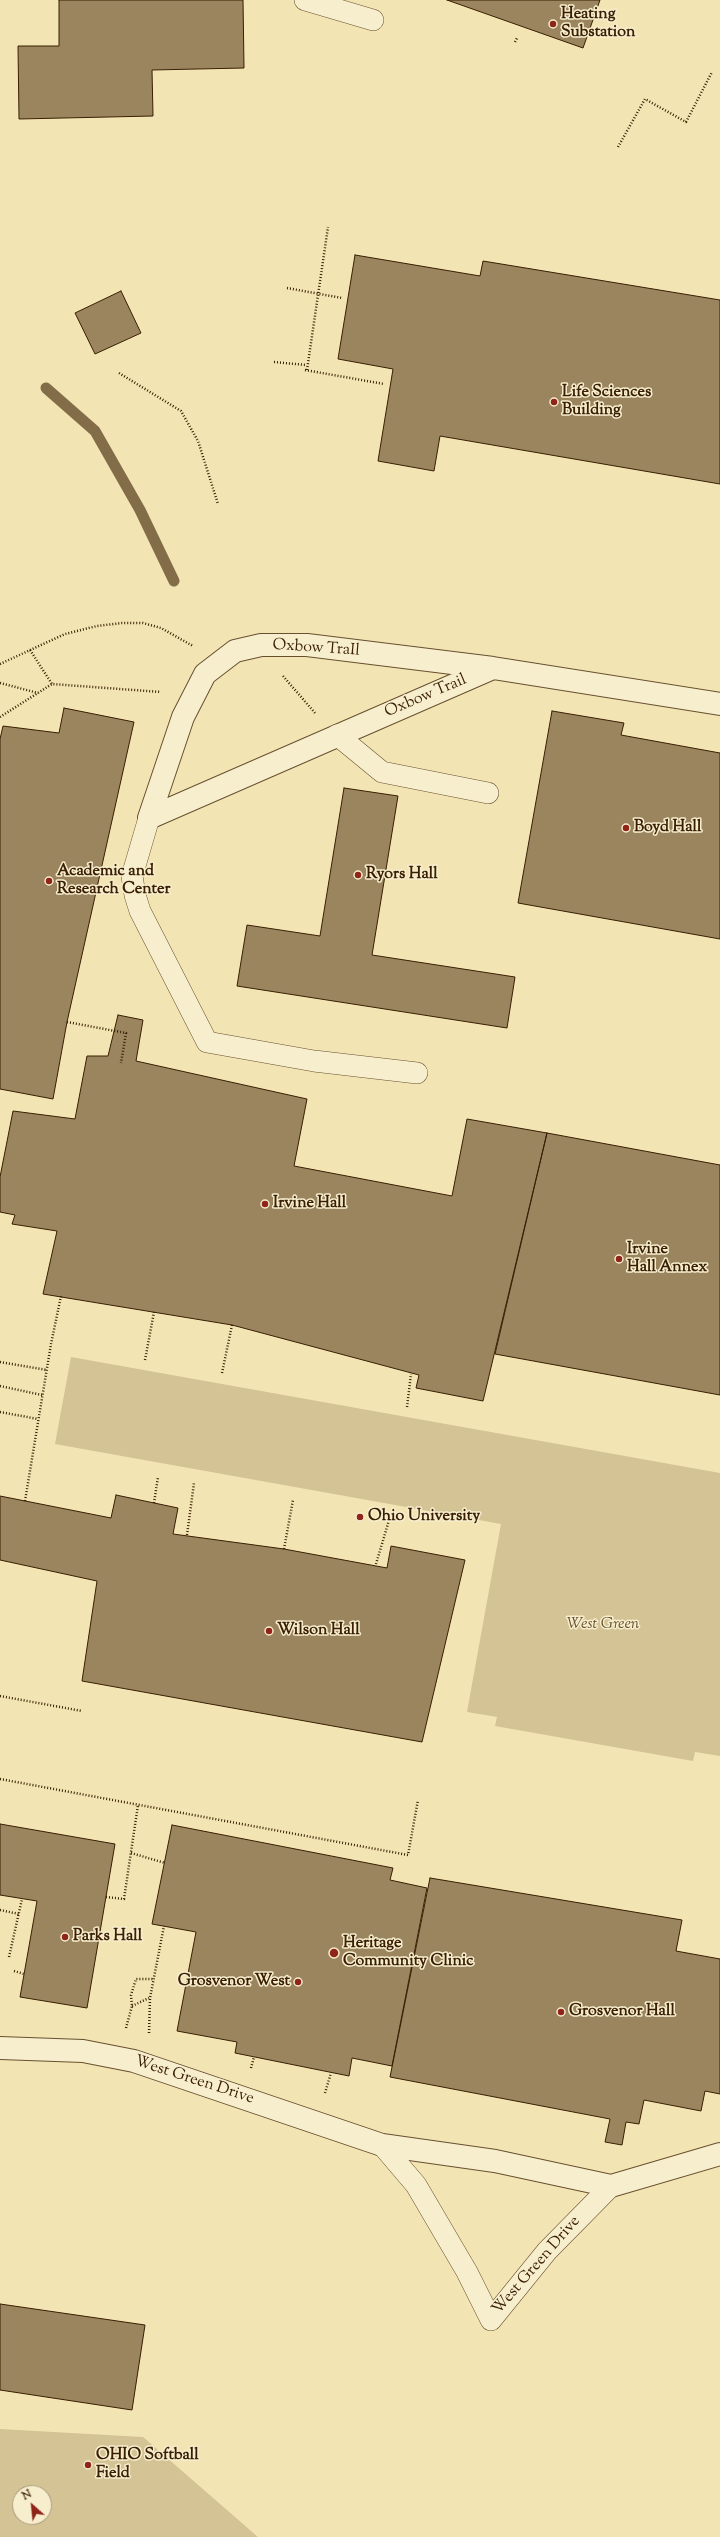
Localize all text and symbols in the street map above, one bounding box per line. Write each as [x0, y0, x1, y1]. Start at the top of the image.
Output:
place label: Heating Substation [561, 5, 635, 43]
marker: Heating Substation [548, 19, 558, 29]
place label: Life Sciences Building [562, 383, 651, 421]
marker: Life Sciences Building [549, 397, 559, 407]
street label: Oxbow TraIl [272, 636, 360, 662]
street label: Oxbow Trail [382, 671, 470, 723]
place label: Boyd Hall [634, 818, 701, 838]
marker: Boyd Hall [621, 823, 631, 833]
place label: Academic and Research Center [57, 862, 170, 900]
place label: Ryors Hall [366, 865, 438, 885]
marker: Ryors Hall [353, 870, 363, 880]
marker: Academic and Research Center [44, 876, 54, 886]
place label: Irvine Hall [273, 1194, 346, 1214]
marker: Irvine Hall [260, 1199, 270, 1209]
place label: Irvine Hall Annex [627, 1240, 707, 1278]
marker: Irvine Hall Annex [614, 1254, 624, 1264]
place label: Ohio University [368, 1507, 480, 1527]
marker: Ohio University [355, 1512, 365, 1522]
park label: West Green [567, 1615, 639, 1635]
place label: Wilson Hall [277, 1621, 360, 1641]
marker: Wilson Hall [264, 1626, 274, 1636]
place label: Parks Hall [73, 1927, 142, 1947]
marker: Parks Hall [60, 1932, 70, 1942]
place label: Heritage Community Clinic [343, 1934, 474, 1972]
marker: Heritage Community Clinic [328, 1947, 340, 1959]
place label: Grosvenor West [178, 1972, 290, 1992]
marker: Grosvenor West [293, 1977, 303, 1987]
place label: Grosvenor Hall [569, 2002, 675, 2022]
marker: Grosvenor Hall [556, 2007, 566, 2017]
street label: West Green Drive [132, 2053, 256, 2109]
street label: West Green Drive [489, 2213, 585, 2319]
place label: OHIO Softball Field [96, 2446, 199, 2484]
marker: OHIO Softball Field [83, 2460, 93, 2470]
north arrow [12, 2485, 52, 2525]
text: N [19, 2486, 35, 2504]

